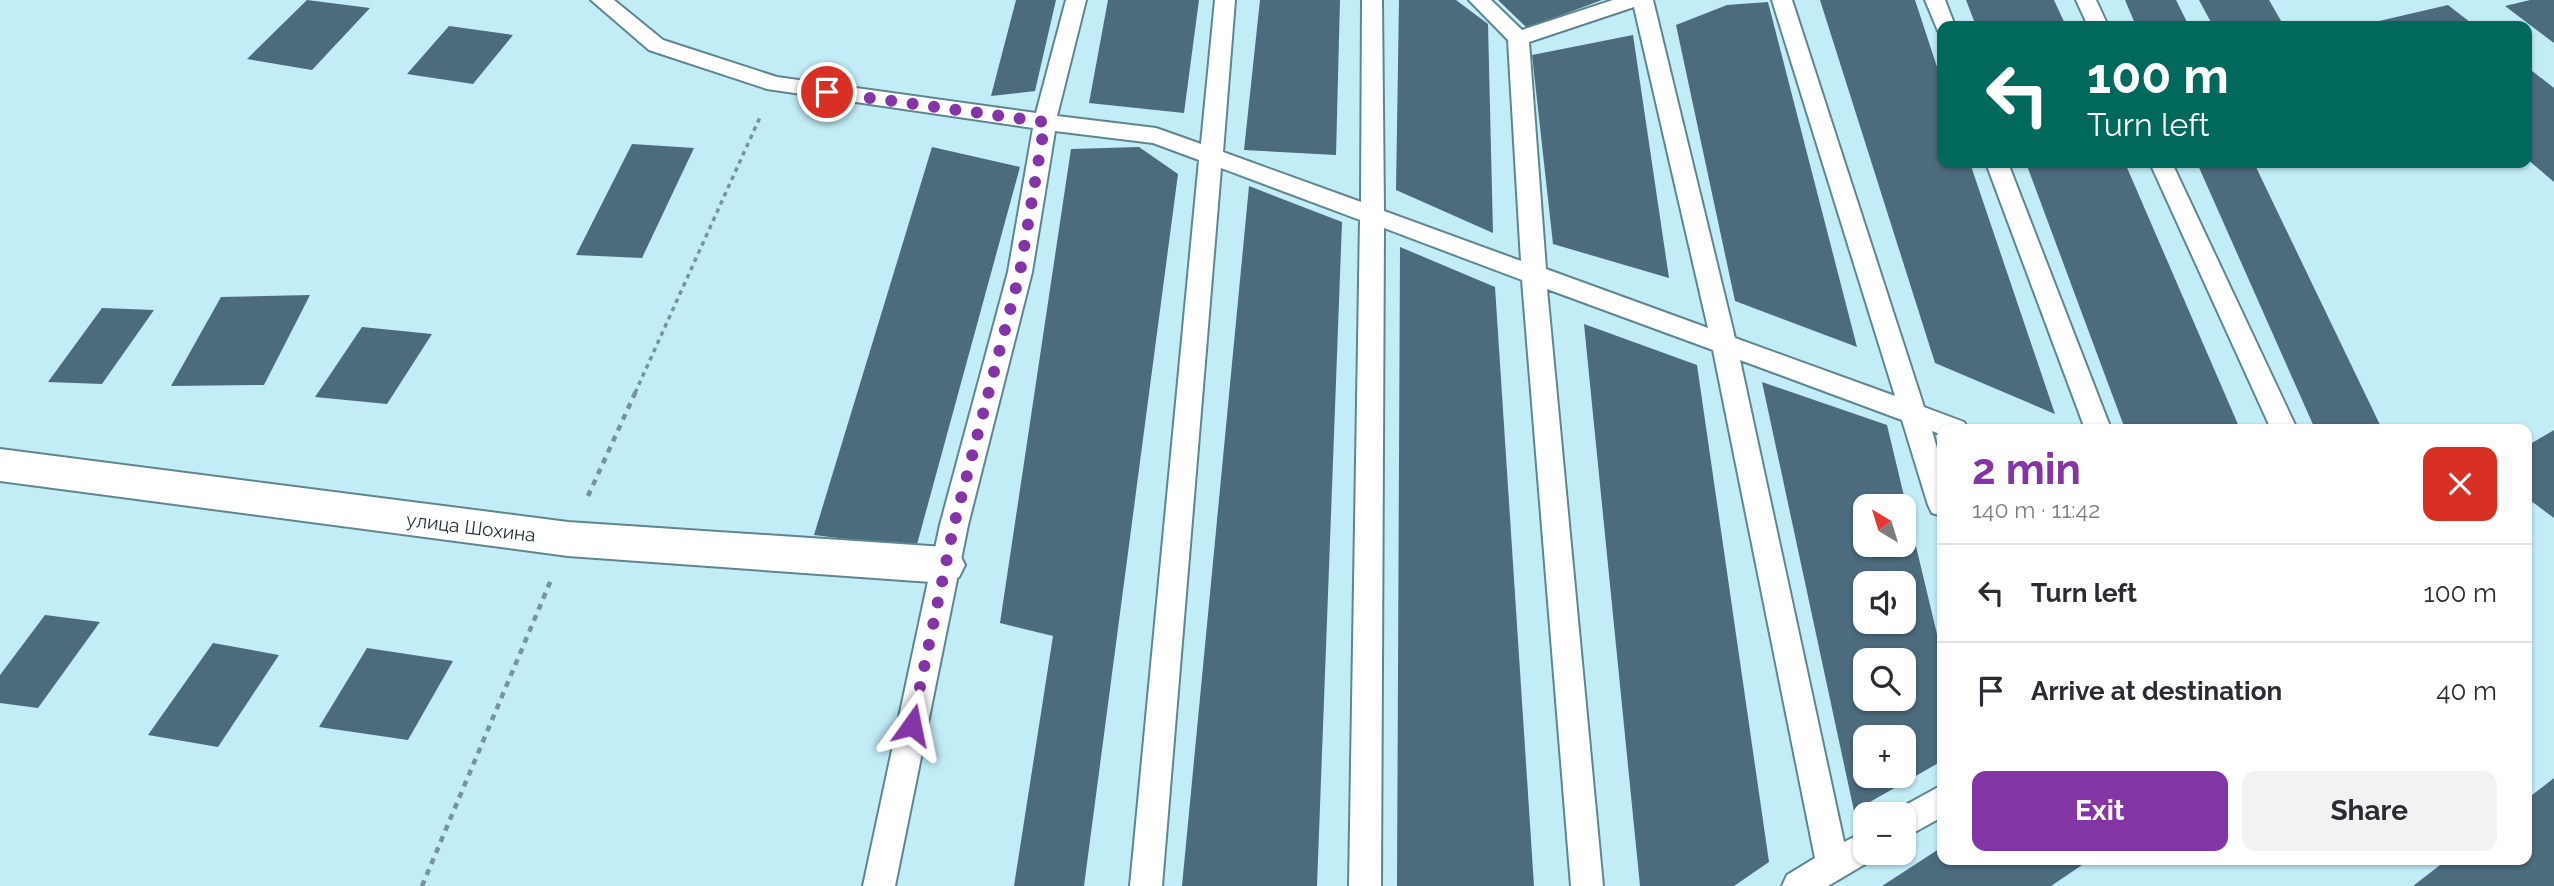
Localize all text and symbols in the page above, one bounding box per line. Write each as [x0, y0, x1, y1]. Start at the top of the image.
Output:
text: 100 m [2087, 47, 2229, 104]
icon: left [1972, 49, 2063, 140]
pin [797, 62, 857, 122]
icon: arrive [808, 73, 846, 111]
text: Turn left [2087, 106, 2209, 143]
text: 2 min [1972, 445, 2081, 494]
button: close [2423, 447, 2497, 521]
north arrow [1853, 494, 1916, 556]
map controls [1853, 494, 1916, 865]
text: 140 m · 11:42 [1972, 496, 2100, 523]
street label: улица Шохина [405, 508, 537, 546]
button: sound [1853, 571, 1916, 634]
icon: left [1972, 574, 2010, 612]
text: Turn left [2031, 578, 2137, 608]
text: 100 m [2424, 578, 2497, 608]
button: search [1853, 648, 1916, 711]
icon: arrive [1972, 672, 2010, 710]
text: Arrive at destination [2031, 676, 2282, 706]
text: 40 m [2436, 676, 2497, 706]
position arrow [875, 688, 949, 762]
button: + [1853, 725, 1916, 788]
button: Exit [1972, 771, 2228, 851]
button: Share [2242, 771, 2497, 851]
button: − [1853, 802, 1916, 865]

